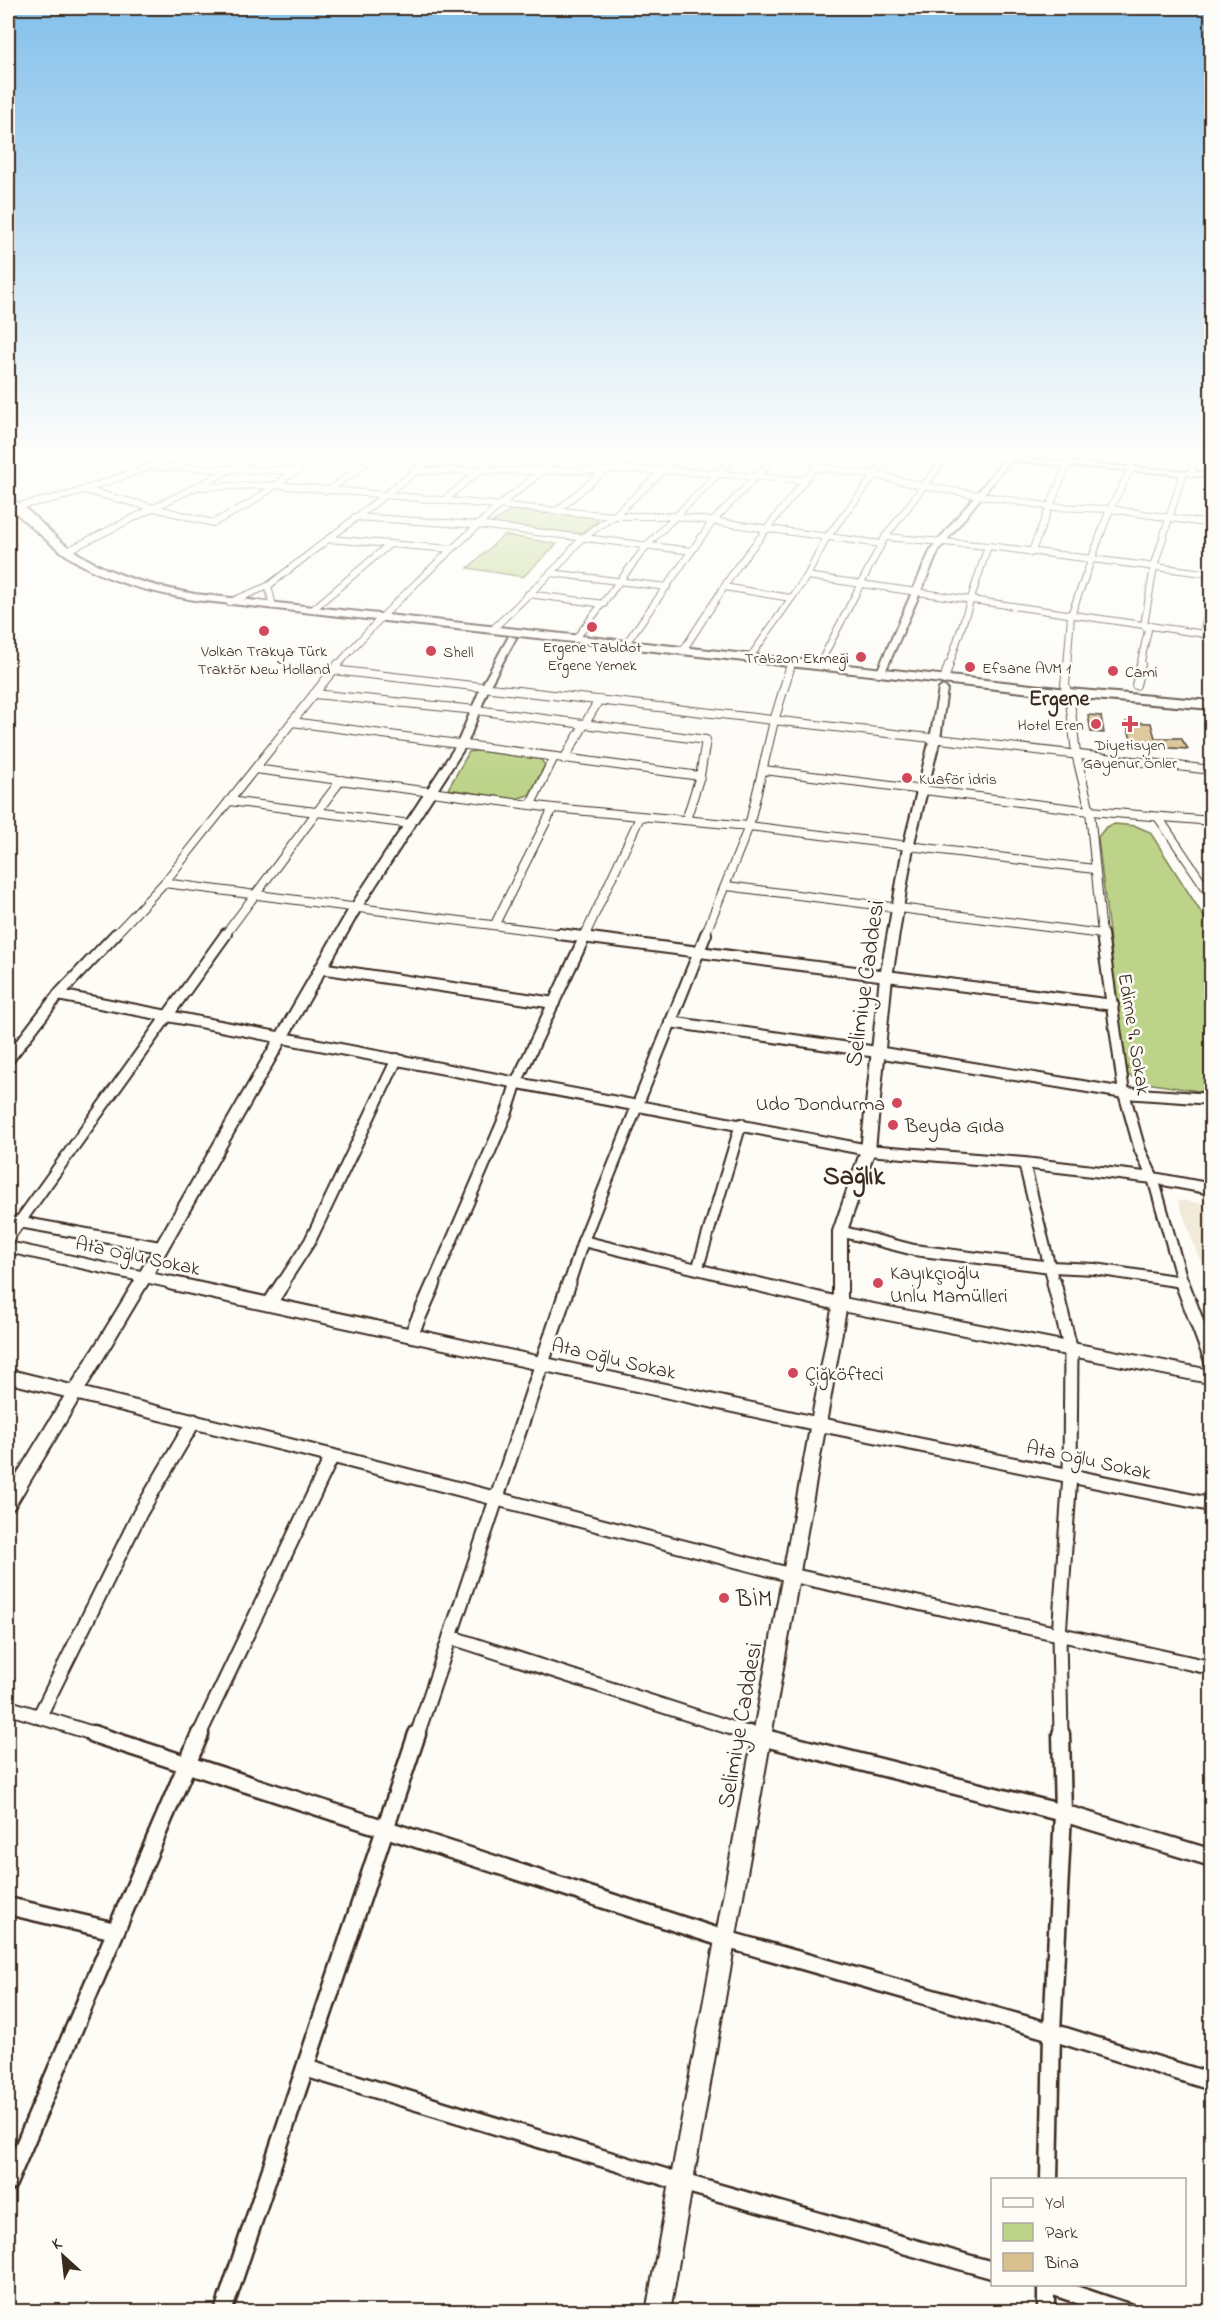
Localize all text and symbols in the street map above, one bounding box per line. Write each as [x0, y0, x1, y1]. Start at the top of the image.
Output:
marker: Ergene Tabldot Ergene Yemek [585, 620, 599, 634]
marker: Volkan Trakya Türk Traktör New Holland [257, 624, 271, 638]
place label: Ergene Tabldot Ergene Yemek [542, 636, 642, 678]
place label: Volkan Trakya Türk Traktör New Holland [198, 640, 330, 682]
place label: Shell [443, 641, 474, 665]
marker: Shell [424, 644, 438, 658]
place label: Trabzon Ekmeği [745, 647, 849, 671]
marker: Trabzon Ekmeği [854, 650, 868, 664]
place label: Efsane AVM 1 [982, 657, 1071, 681]
marker: Efsane AVM 1 [963, 660, 977, 674]
place label: Cami [1125, 661, 1158, 685]
marker: Cami [1106, 664, 1120, 678]
district label: Ergene [1029, 684, 1090, 717]
place label: Hotel Eren [1017, 714, 1084, 738]
marker: Diyetisyen Gayenur Önler [1121, 715, 1139, 733]
marker: Hotel Eren [1089, 717, 1103, 731]
place label: Diyetisyen Gayenur Önler [1083, 734, 1177, 776]
place label: Kuaför İdris [919, 768, 997, 792]
marker: Kuaför İdris [900, 771, 914, 785]
street label: Selimiye Caddesi [837, 898, 896, 1069]
street label: Edirne 9. Sokak [1109, 971, 1157, 1098]
place label: Udo Dondurma [756, 1091, 885, 1120]
marker: Udo Dondurma [890, 1096, 904, 1110]
place label: Beyda Gıda [904, 1113, 1004, 1142]
marker: Beyda Gıda [886, 1118, 900, 1132]
district label: Sağlık [823, 1159, 886, 1198]
street label: Ata Oğlu Sokak [72, 1230, 203, 1286]
place label: Kayıkçıoğlu Unlu Mamülleri [890, 1260, 1008, 1312]
marker: Kayıkçıoğlu Unlu Mamülleri [871, 1276, 885, 1290]
street label: Ata Oğlu Sokak [548, 1332, 679, 1390]
place label: Çiğköfteci [805, 1361, 884, 1391]
marker: Çiğköfteci [786, 1366, 800, 1380]
street label: Ata Oğlu Sokak [1023, 1434, 1154, 1490]
place label: BİM [735, 1583, 772, 1618]
marker: BİM [717, 1591, 731, 1605]
street label: Selimiye Caddesi [710, 1640, 774, 1811]
legend [991, 2178, 1186, 2286]
text: Yol [1045, 2191, 1065, 2217]
text: Park [1045, 2221, 1078, 2247]
north arrow [33, 2226, 93, 2286]
text: K [48, 2231, 67, 2257]
text: Bina [1044, 2251, 1079, 2277]

